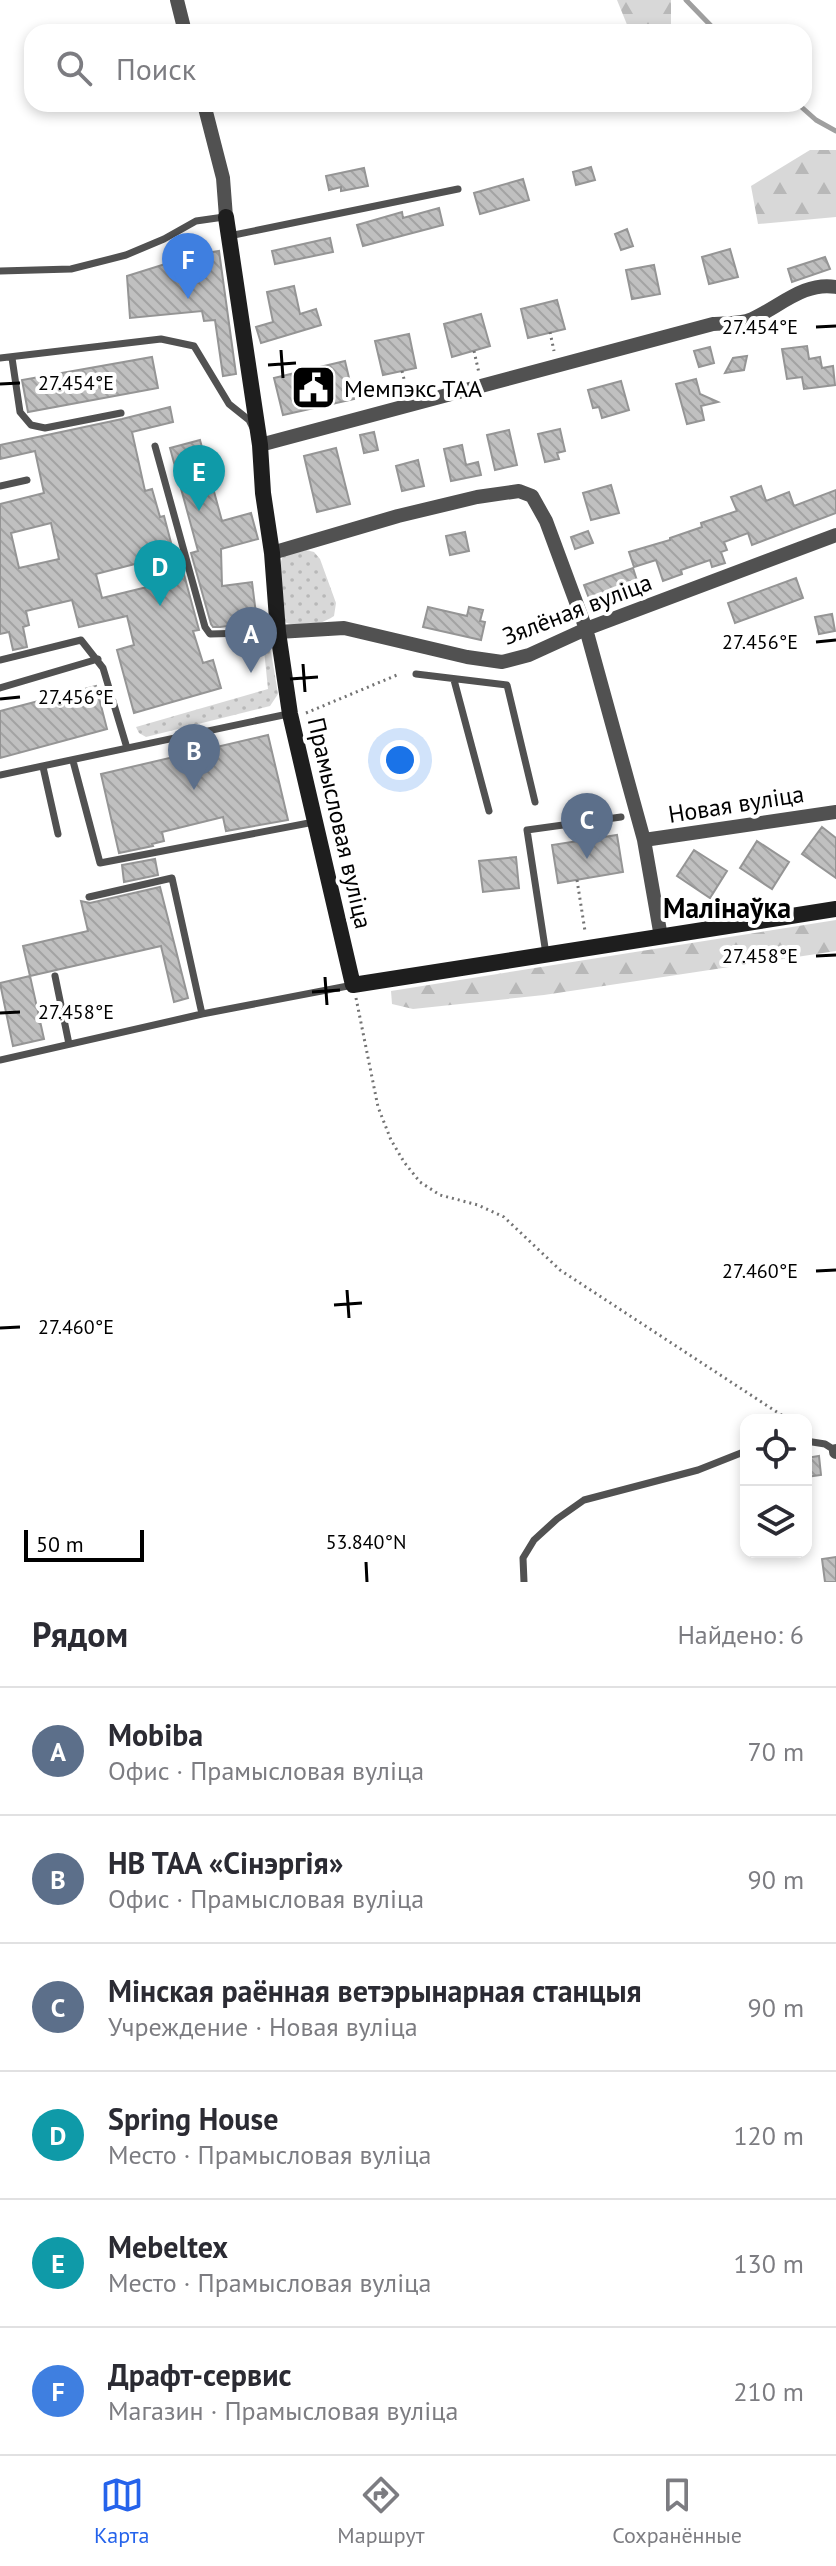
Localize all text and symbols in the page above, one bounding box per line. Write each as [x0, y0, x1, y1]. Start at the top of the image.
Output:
search box [24, 24, 812, 112]
icon: search [52, 46, 96, 90]
text: Поиск [116, 49, 196, 88]
pin: F [162, 233, 214, 299]
text: 27.454°E [722, 314, 798, 340]
public building icon: Мемпэкс ТАА [289, 364, 337, 412]
text: 27.454°E [38, 370, 114, 396]
place label: Мемпэкс ТАА [344, 373, 482, 404]
pin: E [173, 445, 225, 511]
pin: D [134, 540, 186, 606]
street label: Зялёная вуліца [498, 566, 656, 652]
pin: A [225, 607, 277, 673]
text: 27.456°E [722, 629, 798, 655]
text: 27.456°E [38, 684, 114, 710]
street label: Прамысловая вуліца [301, 714, 379, 932]
pin: B [168, 724, 220, 790]
your location [380, 740, 420, 780]
street label: Новая вуліца [666, 778, 806, 830]
pin: C [561, 793, 613, 859]
district label: Малінаўка [663, 889, 791, 926]
text: 27.458°E [722, 943, 798, 969]
text: 27.458°E [38, 999, 114, 1025]
text: 27.460°E [722, 1258, 798, 1284]
text: 27.460°E [38, 1314, 114, 1340]
map controls [740, 1414, 812, 1558]
button: locate [740, 1414, 812, 1486]
button: layers [740, 1486, 812, 1558]
scale bar [24, 1526, 144, 1562]
text: 53.840°N [326, 1529, 406, 1555]
text: 50 m [36, 1530, 84, 1558]
text: Рядом [32, 1612, 128, 1656]
text: Найдено: 6 [677, 1618, 804, 1651]
text: Mobiba [108, 1715, 203, 1754]
text: A [50, 1735, 66, 1768]
text: 70 m [748, 1735, 804, 1768]
text: Офис · Прамысловая вуліца [108, 1754, 424, 1787]
text: НВ ТАА «Сінэргія» [108, 1843, 343, 1882]
text: B [50, 1863, 66, 1896]
text: 90 m [748, 1863, 804, 1896]
text: Офис · Прамысловая вуліца [108, 1882, 424, 1915]
text: Мінская раённая ветэрынарная станцыя [108, 1971, 642, 2010]
text: C [51, 1991, 65, 2024]
text: 90 m [748, 1991, 804, 2024]
text: Учреждение · Новая вуліца [108, 2010, 418, 2043]
text: Spring House [108, 2099, 278, 2138]
text: D [50, 2119, 66, 2152]
text: 120 m [733, 2119, 804, 2152]
text: Место · Прамысловая вуліца [108, 2138, 431, 2171]
text: Mebeltex [108, 2227, 228, 2266]
text: E [51, 2247, 65, 2280]
text: 130 m [733, 2247, 804, 2280]
text: Место · Прамысловая вуліца [108, 2266, 431, 2299]
text: Драфт-сервис [108, 2355, 292, 2394]
text: F [51, 2375, 65, 2408]
text: 210 m [733, 2375, 804, 2408]
text: Магазин · Прамысловая вуліца [108, 2394, 458, 2427]
tab: Карта [94, 2473, 149, 2549]
tab: Маршрут [337, 2473, 424, 2549]
tab: Сохранённые [612, 2473, 742, 2549]

